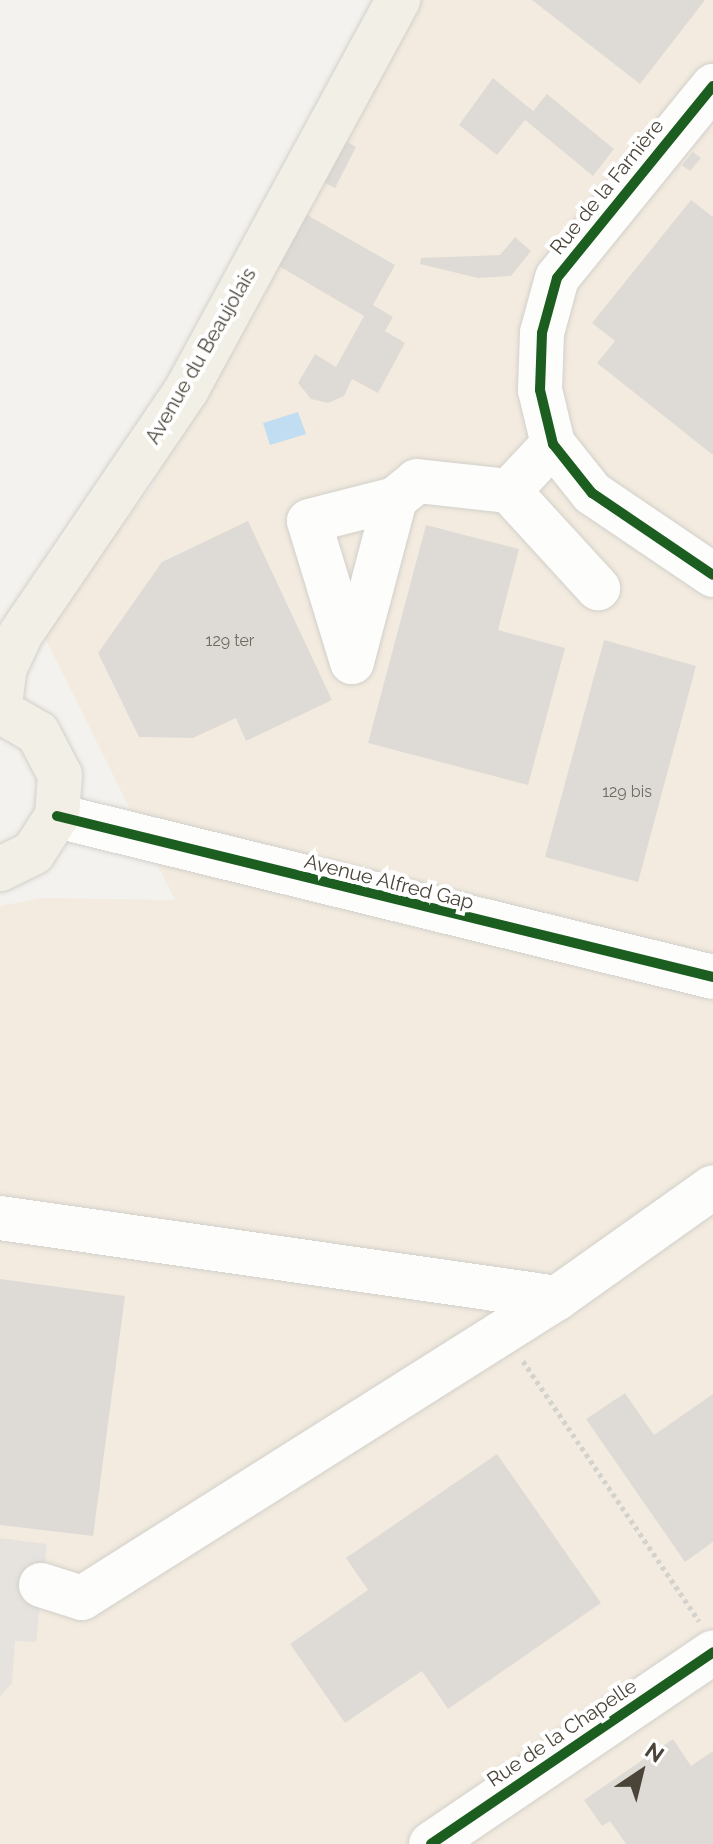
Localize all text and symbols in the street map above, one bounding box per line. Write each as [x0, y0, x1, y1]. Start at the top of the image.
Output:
street label: Rue de la Farnière [545, 115, 669, 259]
street label: Avenue du Beaujolais [141, 264, 261, 448]
house number: 129 ter [206, 631, 254, 651]
house number: 129 bis [602, 782, 652, 802]
street label: Avenue Alfred Gap [301, 849, 477, 915]
street label: Rue de la Chapelle [483, 1674, 641, 1792]
north arrow [601, 1732, 681, 1812]
text: N [640, 1737, 669, 1768]

